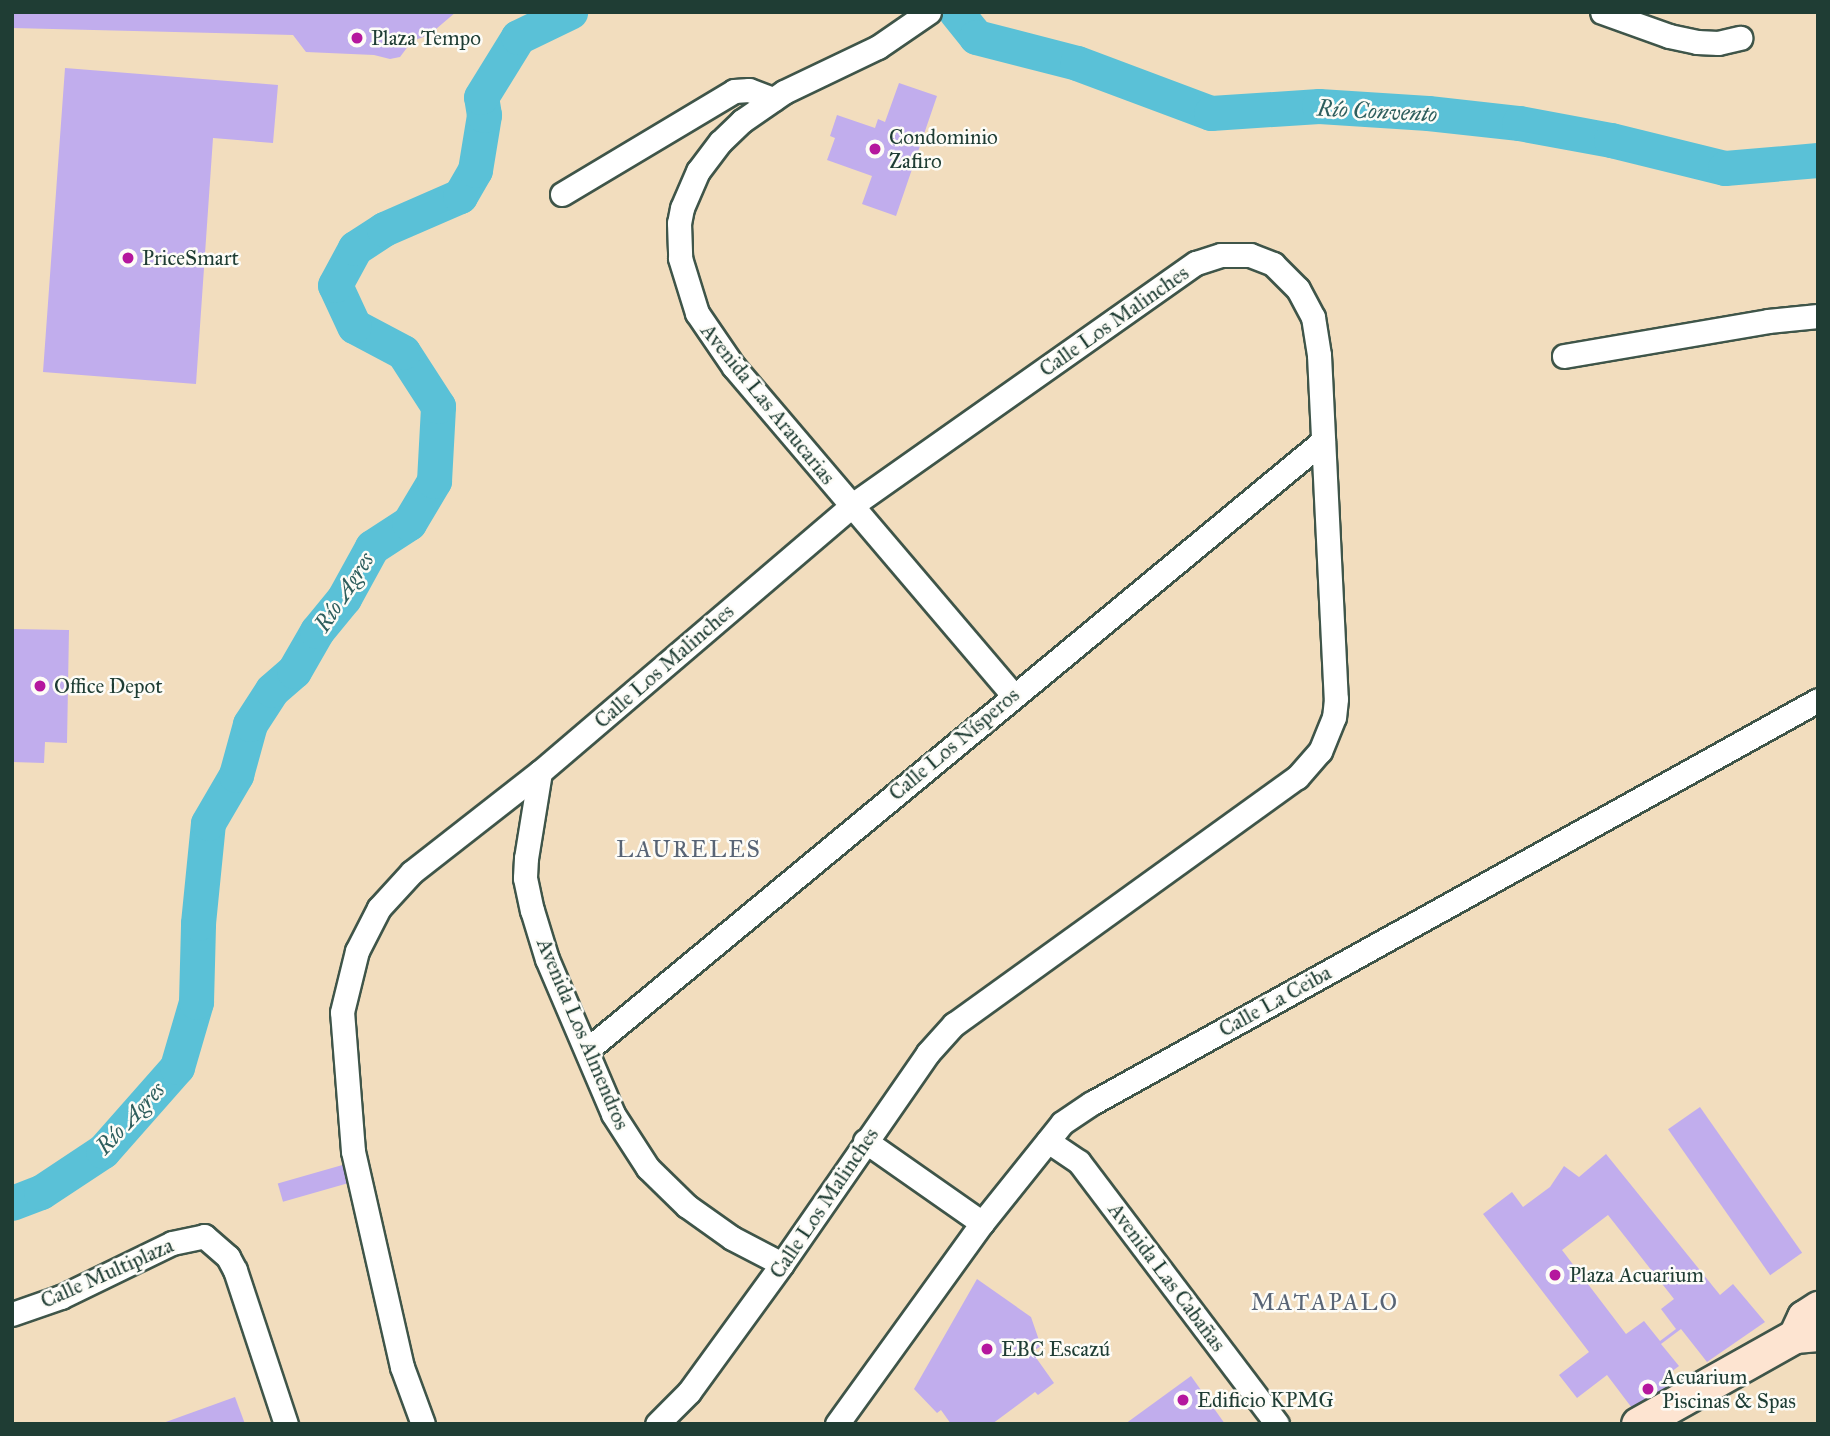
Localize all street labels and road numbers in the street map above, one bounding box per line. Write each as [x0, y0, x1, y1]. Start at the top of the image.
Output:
street label: Calle Los Malinches [1035, 260, 1193, 382]
street label: Avenida Las Araucarias [695, 319, 841, 489]
street label: Calle Los Malinches [589, 599, 739, 733]
street label: Calle Los Nísperos [884, 682, 1024, 806]
street label: Avenida Los Almendros [531, 934, 635, 1134]
street label: Calle La Ceiba [1214, 960, 1336, 1042]
street label: Calle Los Malinches [764, 1123, 884, 1283]
street label: Avenida Las Cabañas [1103, 1198, 1231, 1356]
street label: Calle Multiplaza [37, 1232, 177, 1314]

